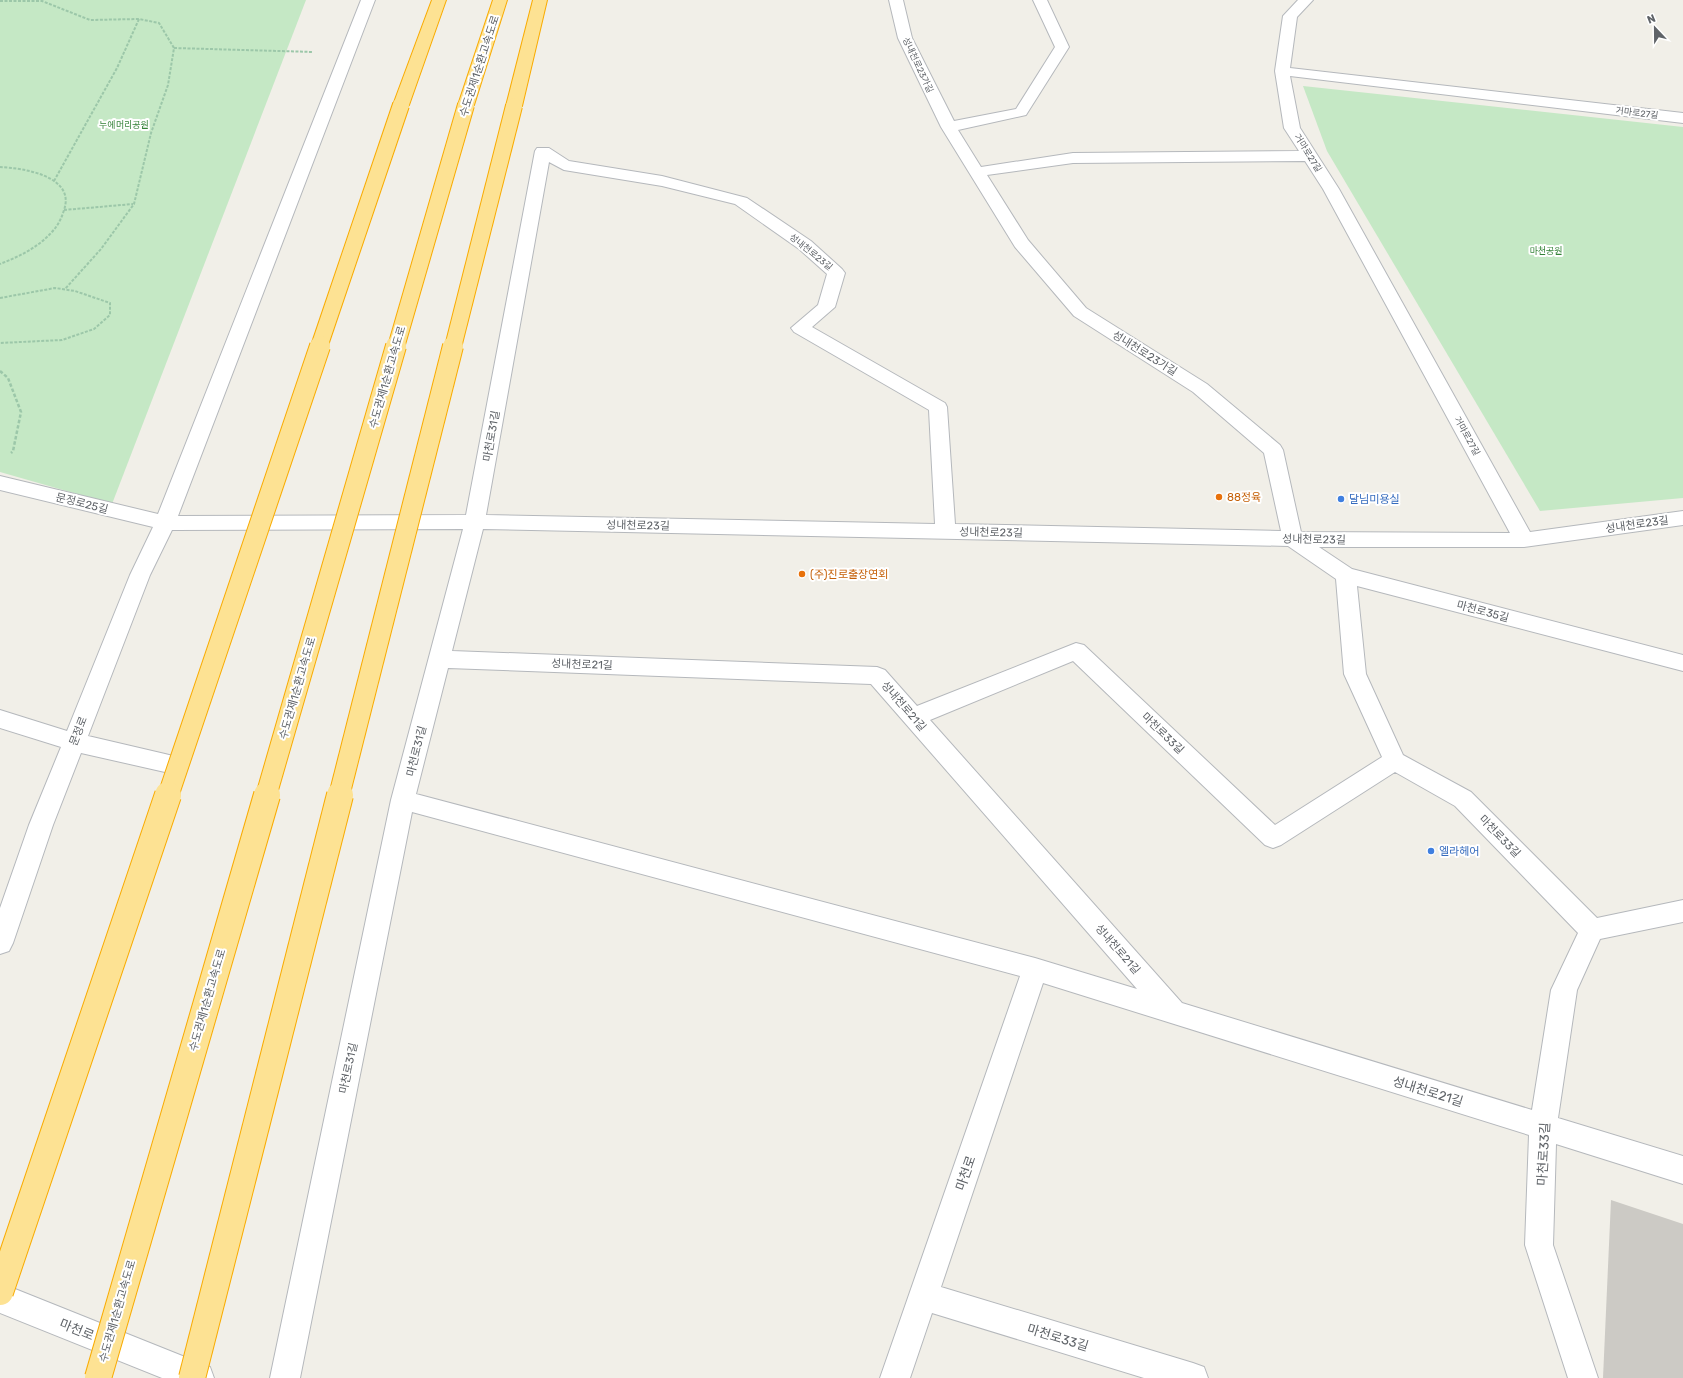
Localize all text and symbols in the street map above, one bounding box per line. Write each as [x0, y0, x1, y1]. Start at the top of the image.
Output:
north arrow [1635, 8, 1675, 48]
text: N [1645, 12, 1658, 27]
street label: 수도권제1순환고속도로 [457, 14, 502, 119]
street label: 성내천로23가길 [901, 35, 936, 94]
street label: 거마로27길 [1615, 105, 1659, 121]
park label: 누에머리공원 [99, 120, 149, 130]
street label: 거마로27길 [1292, 132, 1324, 174]
street label: 성내천로23길 [788, 231, 835, 272]
park label: 마천공원 [1529, 245, 1563, 256]
street label: 수도권제1순환고속도로 [367, 324, 408, 430]
street label: 성내천로23가길 [1110, 328, 1179, 378]
street label: 마천로31길 [481, 410, 502, 463]
street label: 거마로27길 [1452, 415, 1482, 457]
street label: 문정로25길 [54, 491, 109, 516]
place label: 88정육 [1227, 491, 1261, 504]
marker: 88정육 [1214, 492, 1224, 502]
place label: 달님미용실 [1349, 493, 1400, 506]
marker: 달님미용실 [1336, 494, 1346, 504]
street label: 성내천로23길 [1605, 514, 1670, 535]
street label: 성내천로23길 [606, 518, 670, 533]
street label: 성내천로23길 [959, 525, 1023, 540]
street label: 성내천로23길 [1282, 532, 1346, 547]
place label: (주)진로출장연회 [810, 568, 888, 581]
marker: (주)진로출장연회 [797, 569, 807, 579]
street label: 마천로35길 [1455, 598, 1510, 625]
street label: 수도권제1순환고속도로 [277, 635, 318, 741]
street label: 성내천로21길 [551, 657, 613, 672]
street label: 성내천로21길 [878, 679, 929, 734]
street label: 마천로33길 [1139, 710, 1186, 757]
street label: 문정로 [67, 715, 90, 748]
street label: 마천로31길 [404, 725, 429, 778]
street label: 마천로33길 [1476, 813, 1523, 860]
place label: 엘라헤어 [1439, 845, 1479, 858]
marker: 엘라헤어 [1426, 846, 1436, 856]
street label: 성내천로21길 [1092, 922, 1143, 977]
street label: 수도권제1순환고속도로 [187, 947, 228, 1053]
street label: 마천로31길 [337, 1042, 360, 1095]
street label: 성내천로21길 [1391, 1074, 1465, 1109]
street label: 마천로33길 [1534, 1122, 1553, 1186]
street label: 마천로 [953, 1154, 978, 1193]
street label: 수도권제1순환고속도로 [97, 1258, 138, 1364]
street label: 마천로 [57, 1316, 96, 1343]
street label: 마천로33길 [1025, 1321, 1090, 1354]

